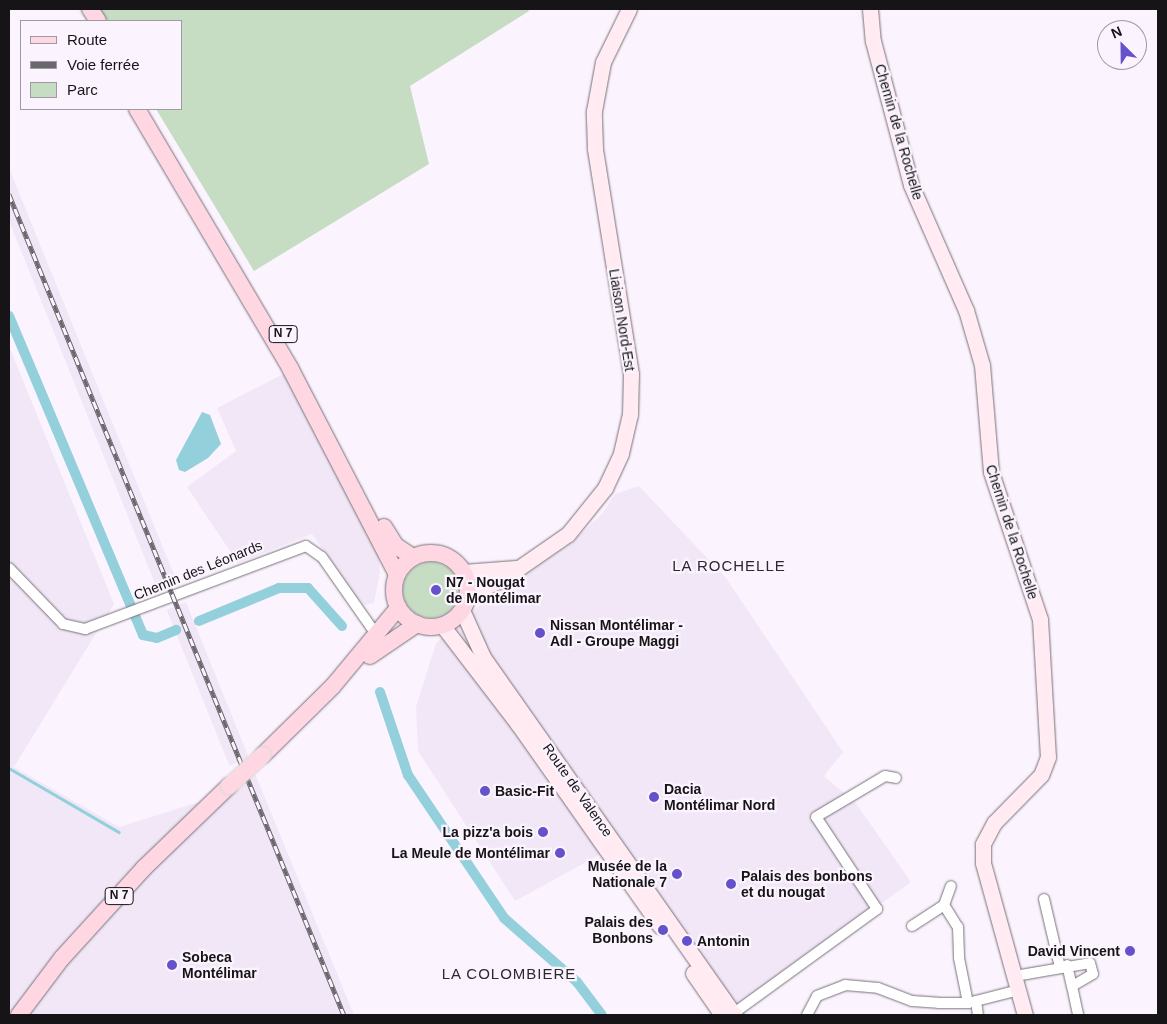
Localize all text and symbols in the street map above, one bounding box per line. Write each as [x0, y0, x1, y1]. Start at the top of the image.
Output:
legend [20, 20, 182, 110]
north arrow [1097, 20, 1147, 70]
text: N [1109, 23, 1124, 41]
text: Route [67, 31, 107, 48]
text: Voie ferrée [67, 56, 140, 73]
street label: Chemin de la Rochelle [872, 62, 926, 202]
text: Parc [67, 81, 98, 98]
street label: Liaison Nord-Est [606, 268, 638, 372]
road number: N 7 [268, 324, 298, 344]
street label: Chemin de la Rochelle [982, 462, 1042, 602]
street label: Chemin des Léonards [131, 537, 265, 603]
district label: LA ROCHELLE [670, 557, 788, 575]
place label: N7 - Nougat de Montélimar [446, 574, 541, 606]
marker: N7 - Nougat de Montélimar [430, 584, 442, 596]
place label: Nissan Montélimar - Adl - Groupe Maggi [550, 617, 683, 650]
marker: Nissan Montélimar - Adl - Groupe Maggi [534, 627, 546, 639]
street label: Route de Valence [539, 740, 617, 840]
place label: Dacia Montélimar Nord [664, 781, 775, 814]
place label: Basic-Fit [495, 783, 554, 799]
marker: Basic-Fit [479, 785, 491, 797]
marker: Dacia Montélimar Nord [648, 791, 660, 803]
place label: La pizz'a bois [443, 824, 533, 840]
marker: La pizz'a bois [537, 826, 549, 838]
place label: La Meule de Montélimar [391, 845, 550, 861]
marker: La Meule de Montélimar [554, 847, 566, 859]
place label: Musée de la Nationale 7 [588, 858, 667, 890]
marker: Musée de la Nationale 7 [671, 868, 683, 880]
place label: Palais des bonbons et du nougat [741, 868, 872, 900]
marker: Palais des bonbons et du nougat [725, 878, 737, 890]
road number: N 7 [104, 886, 134, 906]
place label: Palais des Bonbons [585, 914, 653, 946]
marker: Palais des Bonbons [657, 924, 669, 936]
place label: Antonin [697, 933, 750, 949]
marker: Antonin [681, 935, 693, 947]
place label: David Vincent [1028, 943, 1120, 959]
marker: David Vincent [1124, 945, 1136, 957]
place label: Sobeca Montélimar [182, 949, 257, 982]
marker: Sobeca Montélimar [166, 959, 178, 971]
district label: LA COLOMBIERE [440, 965, 578, 983]

